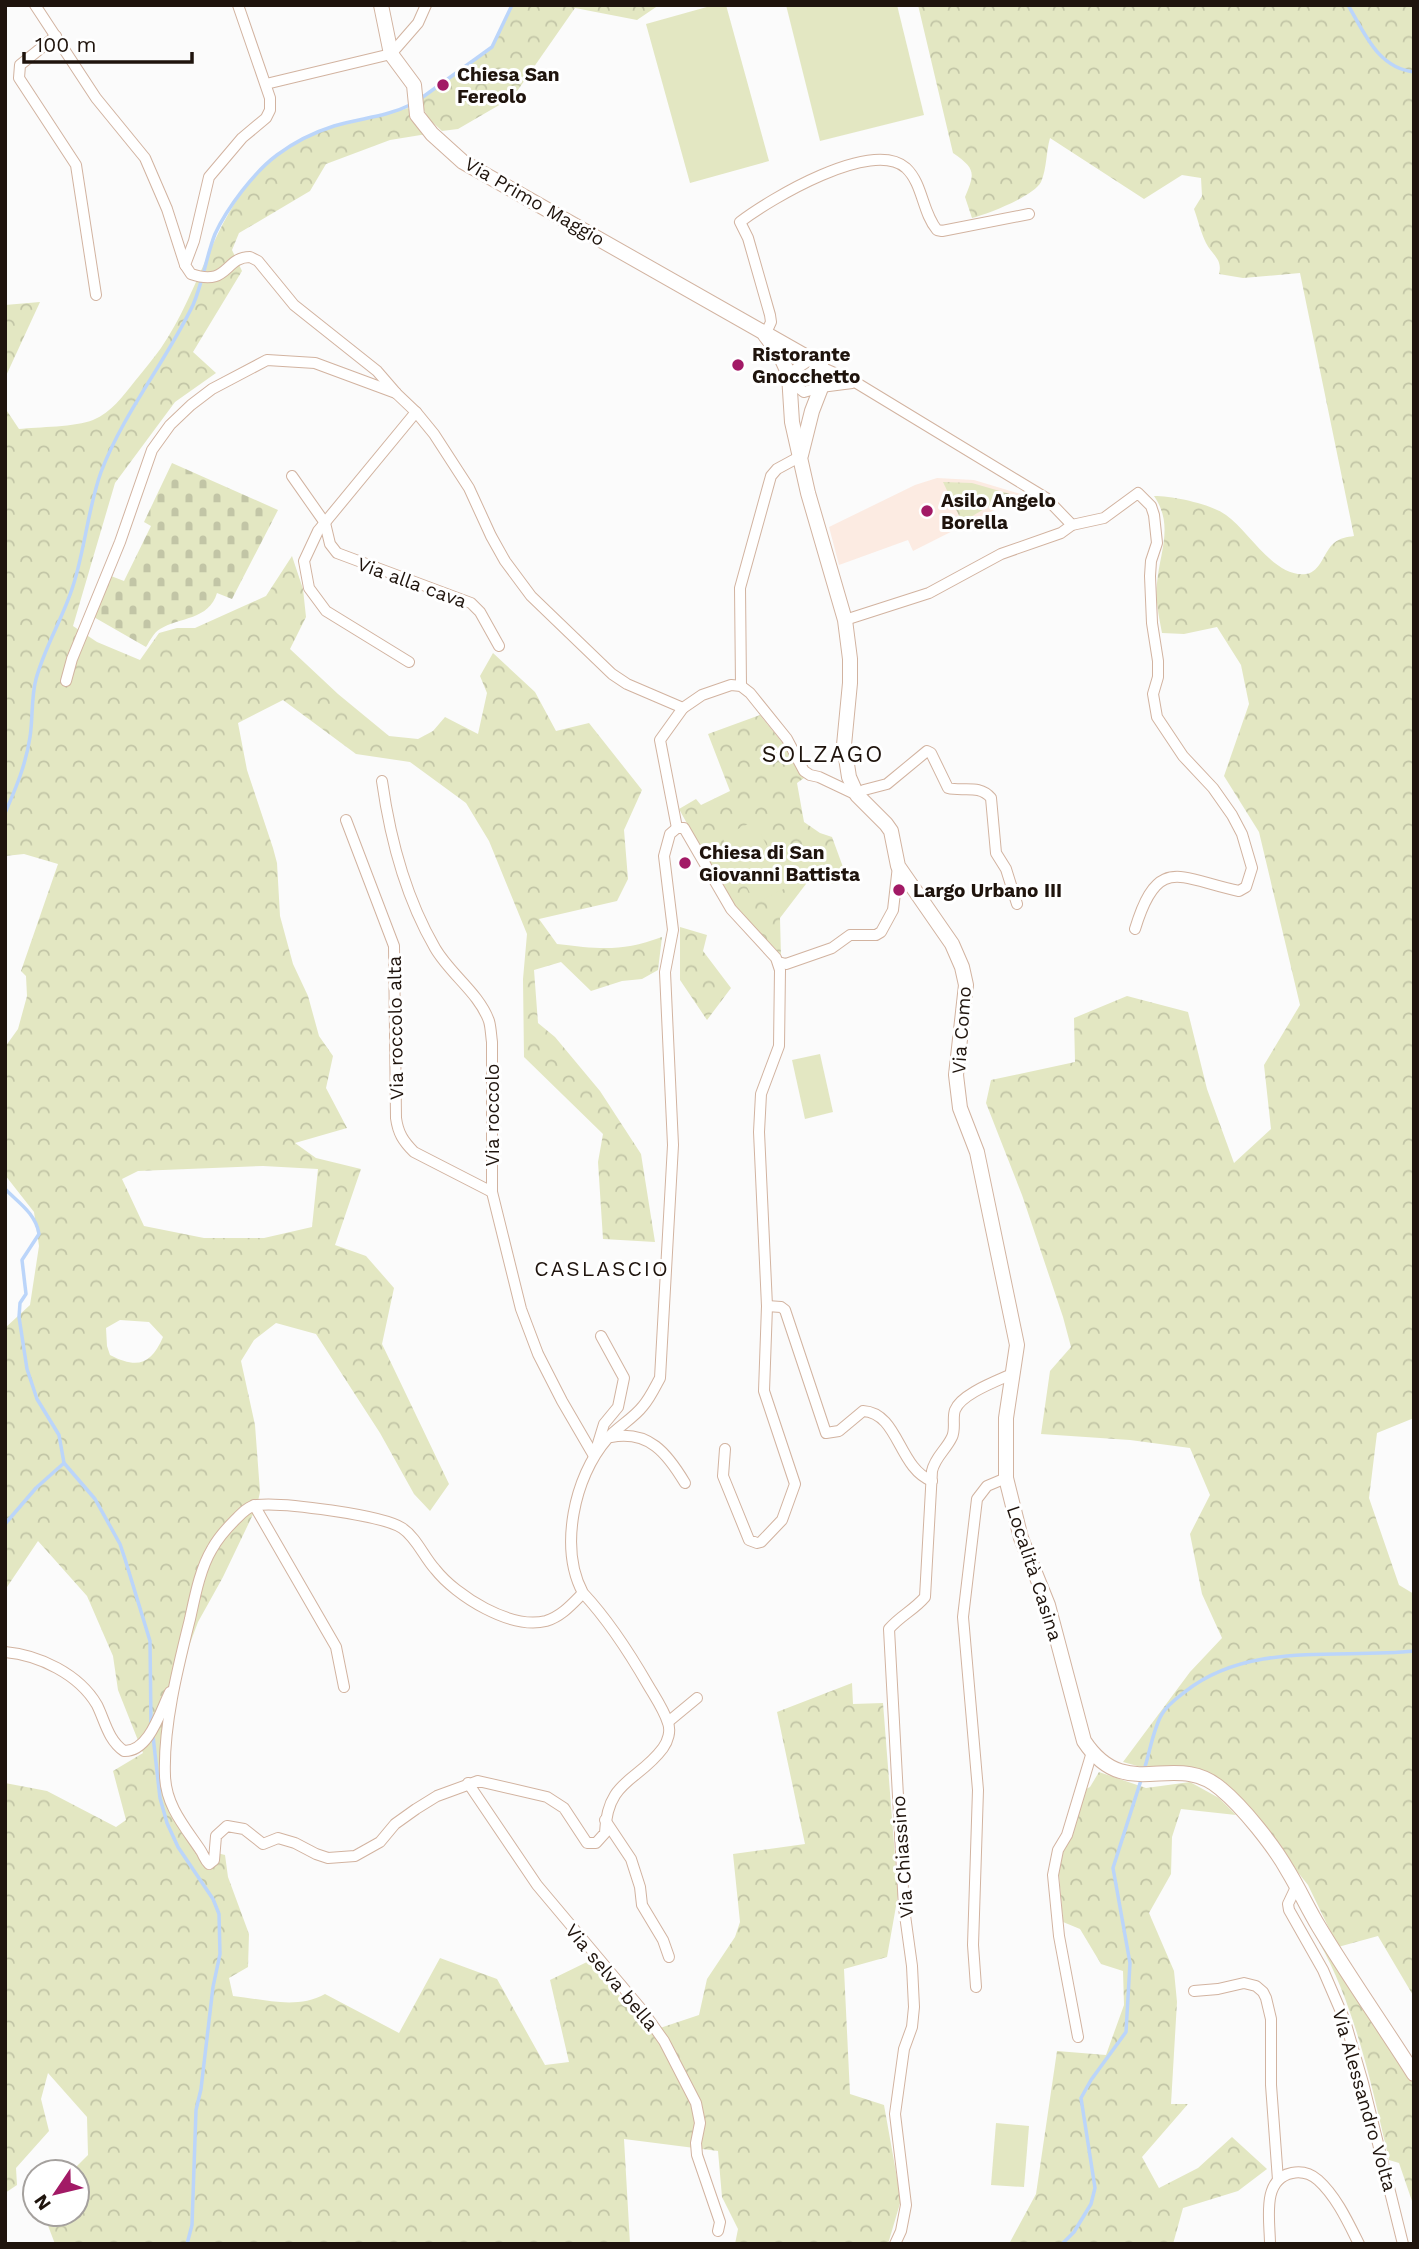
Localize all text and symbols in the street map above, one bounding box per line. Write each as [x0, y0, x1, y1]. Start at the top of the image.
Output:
scale bar [24, 21, 192, 65]
text: 100 m [35, 32, 97, 57]
place label: Chiesa San Fereolo [457, 63, 560, 108]
marker: Chiesa San Fereolo [435, 77, 451, 93]
street label: Via Primo Maggio [461, 152, 609, 251]
place label: Ristorante Gnocchetto [752, 343, 860, 388]
marker: Ristorante Gnocchetto [730, 357, 746, 373]
place label: Asilo Angelo Borella [941, 489, 1056, 534]
marker: Asilo Angelo Borella [919, 503, 935, 519]
street label: Via alla cava [354, 552, 470, 613]
district label: SOLZAGO [762, 741, 884, 768]
place label: Chiesa di San Giovanni Battista [699, 841, 860, 886]
marker: Chiesa di San Giovanni Battista [677, 855, 693, 871]
place label: Largo Urbano III [913, 879, 1062, 902]
marker: Largo Urbano III [891, 882, 907, 898]
street label: Via roccolo alta [383, 955, 408, 1100]
street label: Via Como [947, 985, 976, 1075]
street label: Via roccolo [481, 1064, 504, 1166]
district label: CASLASCIO [534, 1256, 670, 1281]
street label: Località Casina [1002, 1503, 1067, 1644]
street label: Via Chiassino [887, 1795, 918, 1919]
street label: Via selva bella [560, 1919, 663, 2036]
street label: Via Alessandro Volta [1327, 2006, 1402, 2194]
north arrow [21, 2158, 91, 2228]
text: N [29, 2190, 56, 2215]

